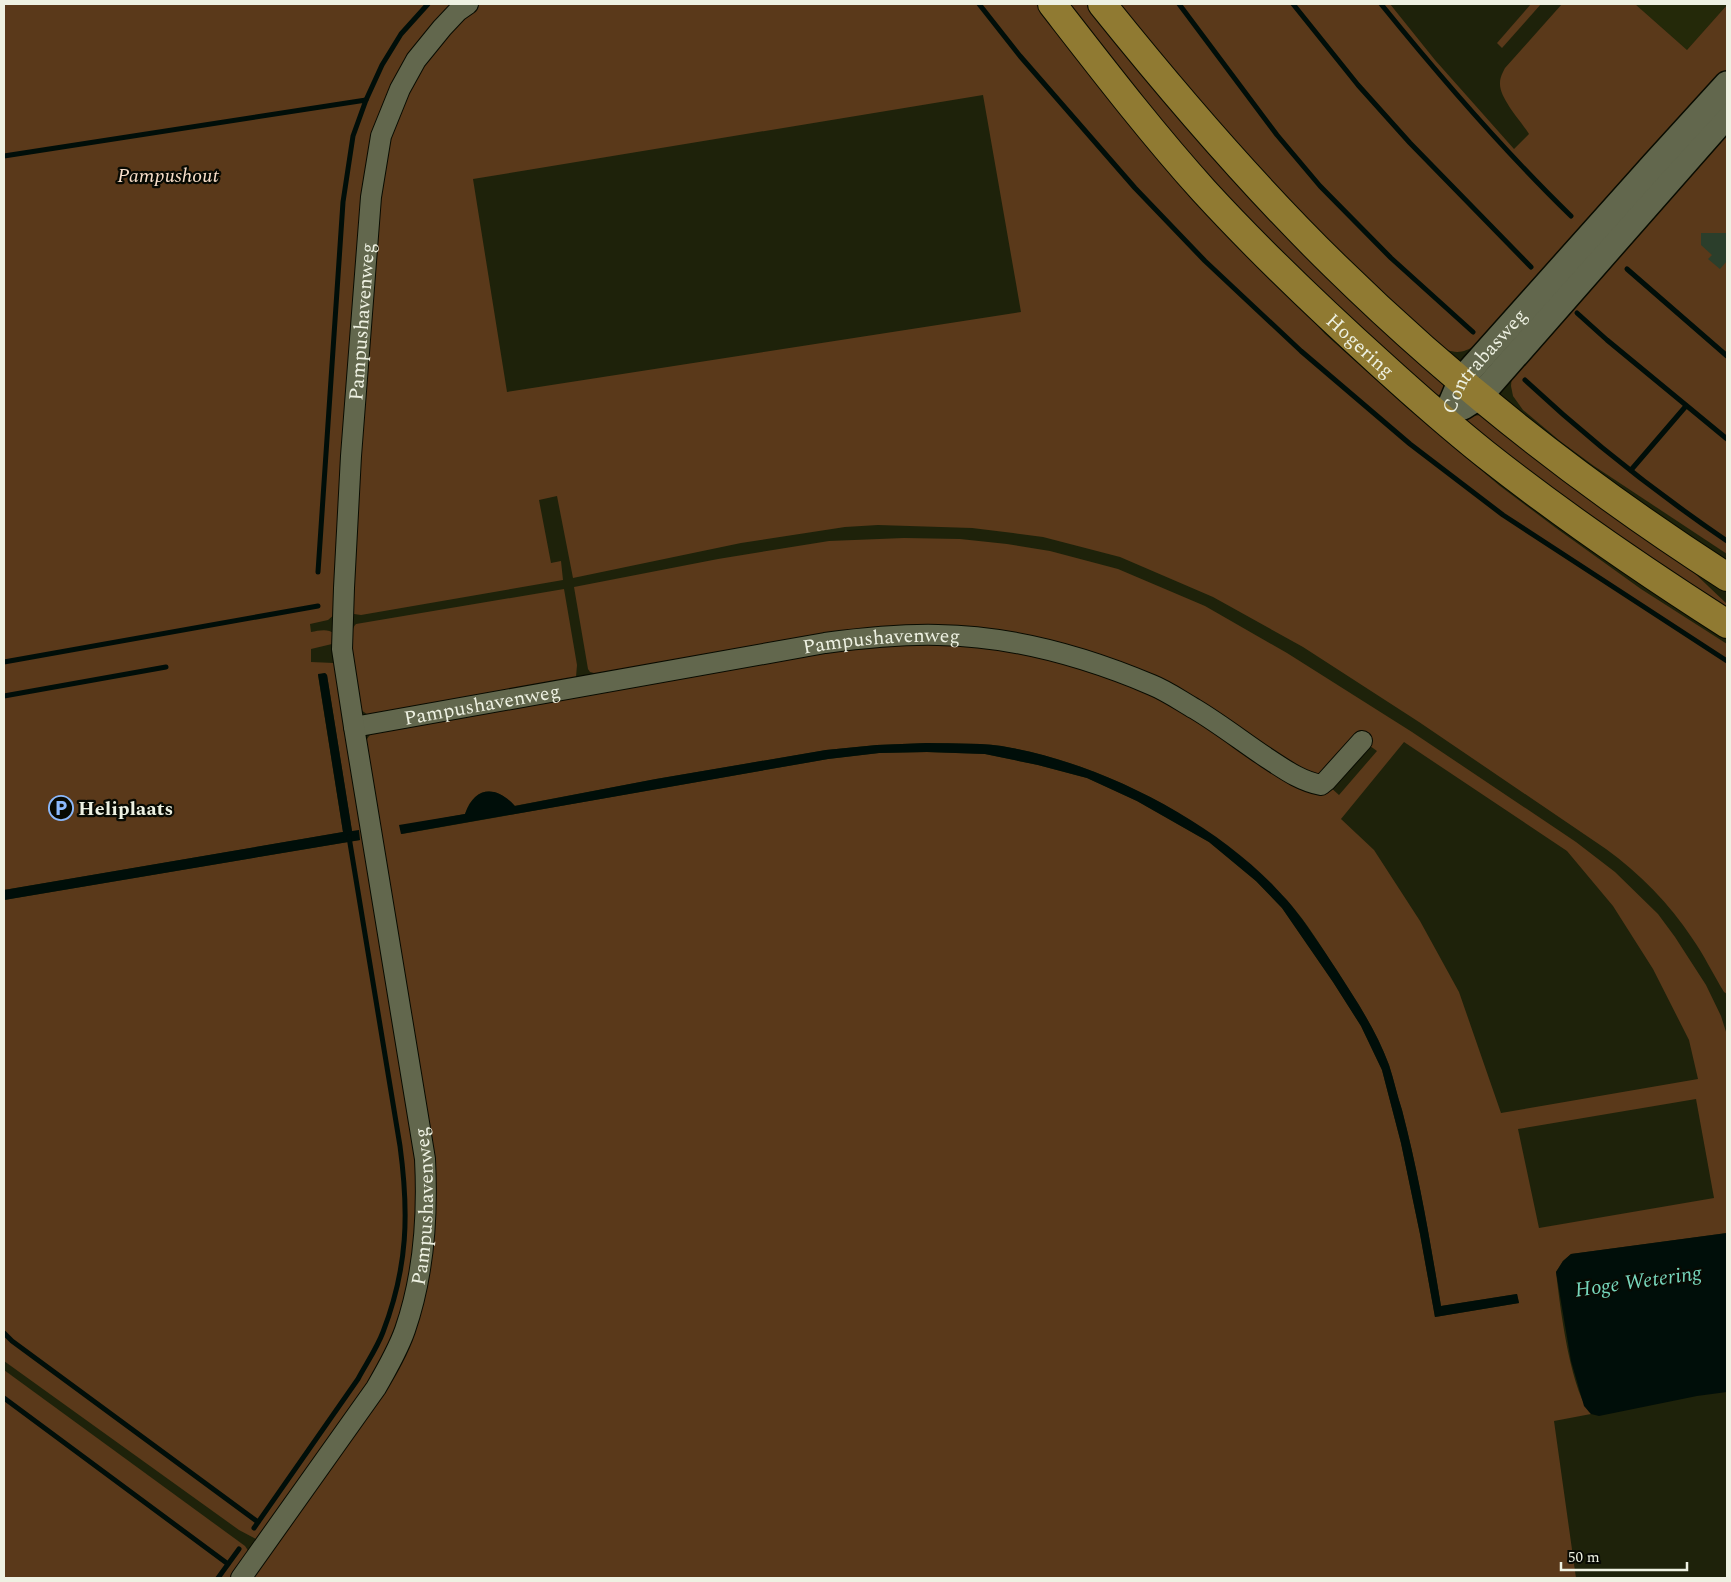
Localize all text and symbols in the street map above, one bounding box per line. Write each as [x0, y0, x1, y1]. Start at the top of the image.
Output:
park label: Pampushout [117, 161, 219, 191]
street label: Pampushavenweg [341, 242, 383, 402]
street label: Contrabasweg [1434, 302, 1534, 419]
street label: Hogering [1319, 307, 1401, 386]
street label: Pampushavenweg [800, 621, 961, 663]
street label: Pampushavenweg [402, 676, 563, 734]
place label: Heliplaats [78, 794, 173, 824]
parking icon: Heliplaats [48, 795, 74, 821]
street label: Pampushavenweg [404, 1125, 442, 1288]
water label: Hoge Wetering [1573, 1257, 1704, 1307]
scale bar [1561, 1540, 1687, 1572]
text: 50 m [1568, 1546, 1600, 1569]

